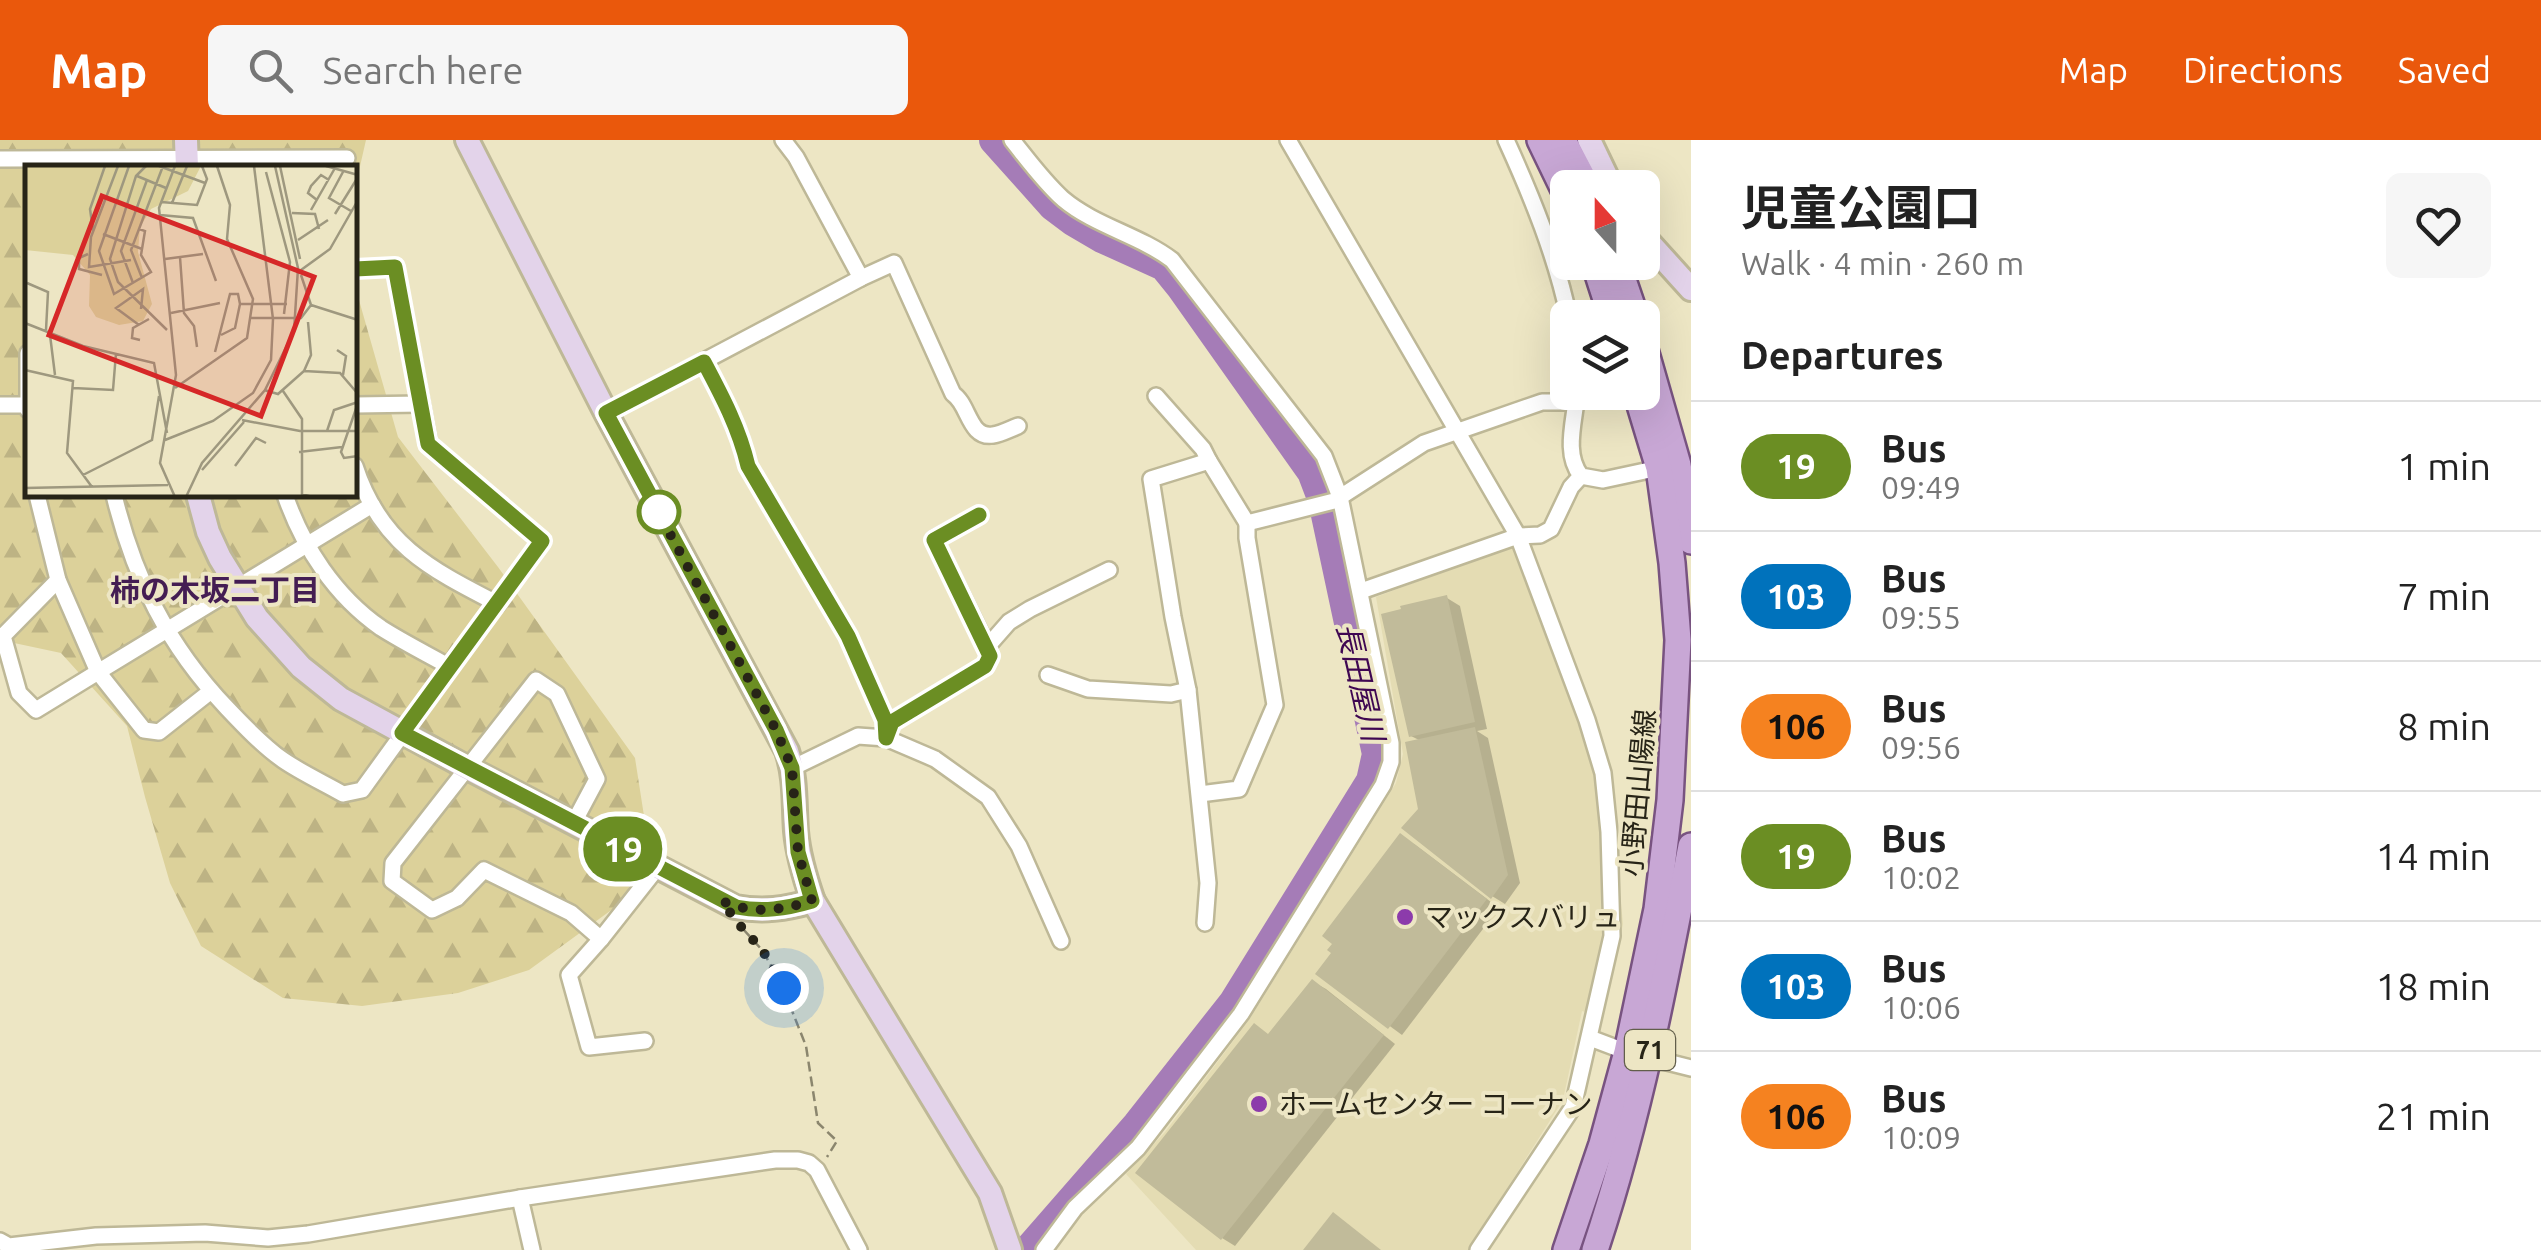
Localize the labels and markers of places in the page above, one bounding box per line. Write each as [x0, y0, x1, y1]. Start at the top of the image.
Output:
unlabelled marker [638, 491, 680, 533]
place label: マックスバリュ [1425, 901, 1620, 932]
marker: マックスバリュ [1394, 906, 1416, 928]
place label: ホームセンター コーナン [1279, 1088, 1593, 1119]
marker: ホームセンター コーナン [1248, 1093, 1270, 1115]

